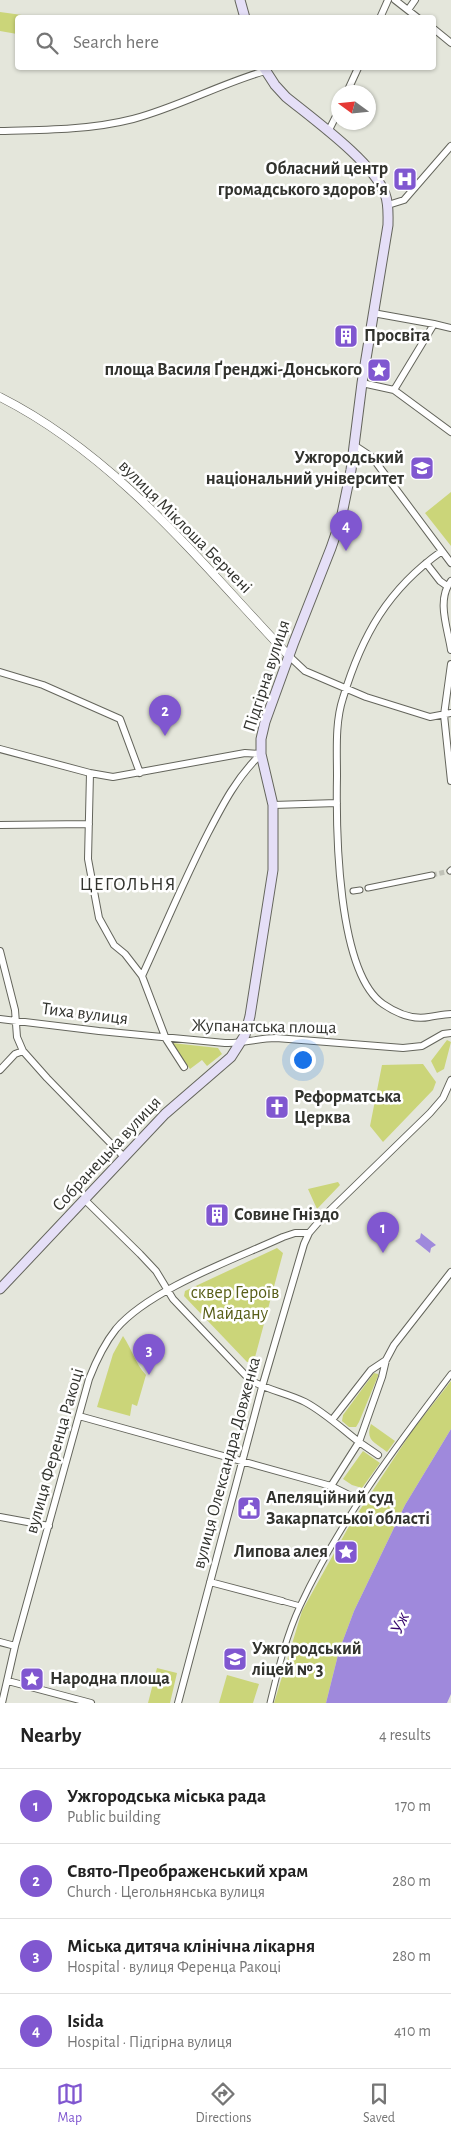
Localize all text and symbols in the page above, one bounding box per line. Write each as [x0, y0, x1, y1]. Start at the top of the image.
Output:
search box [15, 15, 436, 70]
icon: search [33, 29, 61, 57]
text: Search here [73, 33, 159, 52]
north arrow [331, 85, 376, 130]
place label: Обласний центр громадського здоров'я [218, 160, 388, 199]
hospital icon: Обласний центр громадського здоров'я [392, 166, 418, 192]
building icon: Просвіта [333, 323, 359, 349]
place label: Просвіта [364, 327, 431, 345]
place icon: площа Василя Ґренджі-Донського [366, 357, 392, 383]
place label: площа Василя Ґренджі-Донського [104, 360, 362, 379]
place label: Ужгородський національний університет [206, 449, 405, 488]
school or university icon: Ужгородський національний університет [409, 455, 435, 481]
street label: вулиця Міклоша Берчені [115, 457, 255, 597]
pin: 4 [330, 510, 362, 551]
street label: Підгірна вулиця [240, 618, 294, 734]
pin: 2 [149, 695, 181, 736]
district label: ЦЕГОЛЬНЯ [79, 875, 177, 894]
street label: Тиха вулиця [41, 1000, 129, 1028]
street label: Жупанатська площа [191, 1017, 337, 1037]
your location [290, 1047, 316, 1073]
place label: Реформатська Церква [294, 1088, 402, 1127]
street label: Собранецька вулиця [49, 1092, 165, 1215]
church icon: Реформатська Церква [264, 1094, 290, 1120]
building icon: Совине Гніздо [204, 1202, 230, 1228]
place label: Совине Гніздо [234, 1206, 339, 1224]
pin: 1 [367, 1212, 399, 1253]
park label: сквер Героїв Майдану [191, 1284, 279, 1323]
pin: 3 [133, 1334, 165, 1375]
street label: вулиця Олександра Довженка [190, 1355, 264, 1571]
street label: вулиця Ференца Ракоці [23, 1366, 87, 1536]
place label: Апеляційний суд Закарпатської області [266, 1489, 430, 1528]
public building icon: Апеляційний суд Закарпатської області [236, 1495, 262, 1521]
place icon: Липова алея [333, 1539, 359, 1565]
place label: Липова алея [234, 1543, 328, 1561]
water label: Уж [387, 1609, 413, 1637]
place label: Ужгородський ліцей № 3 [252, 1640, 362, 1679]
school or university icon: Ужгородський ліцей № 3 [222, 1646, 248, 1672]
place icon: Народна площа [19, 1666, 45, 1692]
place label: Народна площа [50, 1670, 170, 1688]
text: Nearby [20, 1725, 81, 1746]
text: 4 results [379, 1727, 431, 1743]
text: Ужгородська міська рада [67, 1787, 266, 1806]
text: 1 [33, 1798, 39, 1814]
text: 170 m [395, 1798, 431, 1814]
text: Public building [67, 1809, 161, 1825]
text: Свято-Преображенський храм [67, 1862, 308, 1881]
text: 2 [32, 1873, 40, 1889]
text: 280 m [392, 1873, 431, 1889]
text: Church · Цегольнянська вулиця [67, 1884, 265, 1900]
text: Міська дитяча клінічна лікарня [67, 1937, 315, 1956]
text: 3 [33, 1948, 39, 1964]
text: 280 m [392, 1948, 431, 1964]
text: Hospital · вулиця Ференца Ракоці [67, 1959, 281, 1975]
text: Isida [67, 2012, 104, 2031]
text: 4 [32, 2023, 40, 2039]
text: 410 m [394, 2023, 431, 2039]
text: Hospital · Підгірна вулиця [67, 2034, 232, 2050]
tab: Map [56, 2080, 84, 2127]
tab: Directions [196, 2080, 251, 2127]
tab: Saved [363, 2080, 395, 2127]

